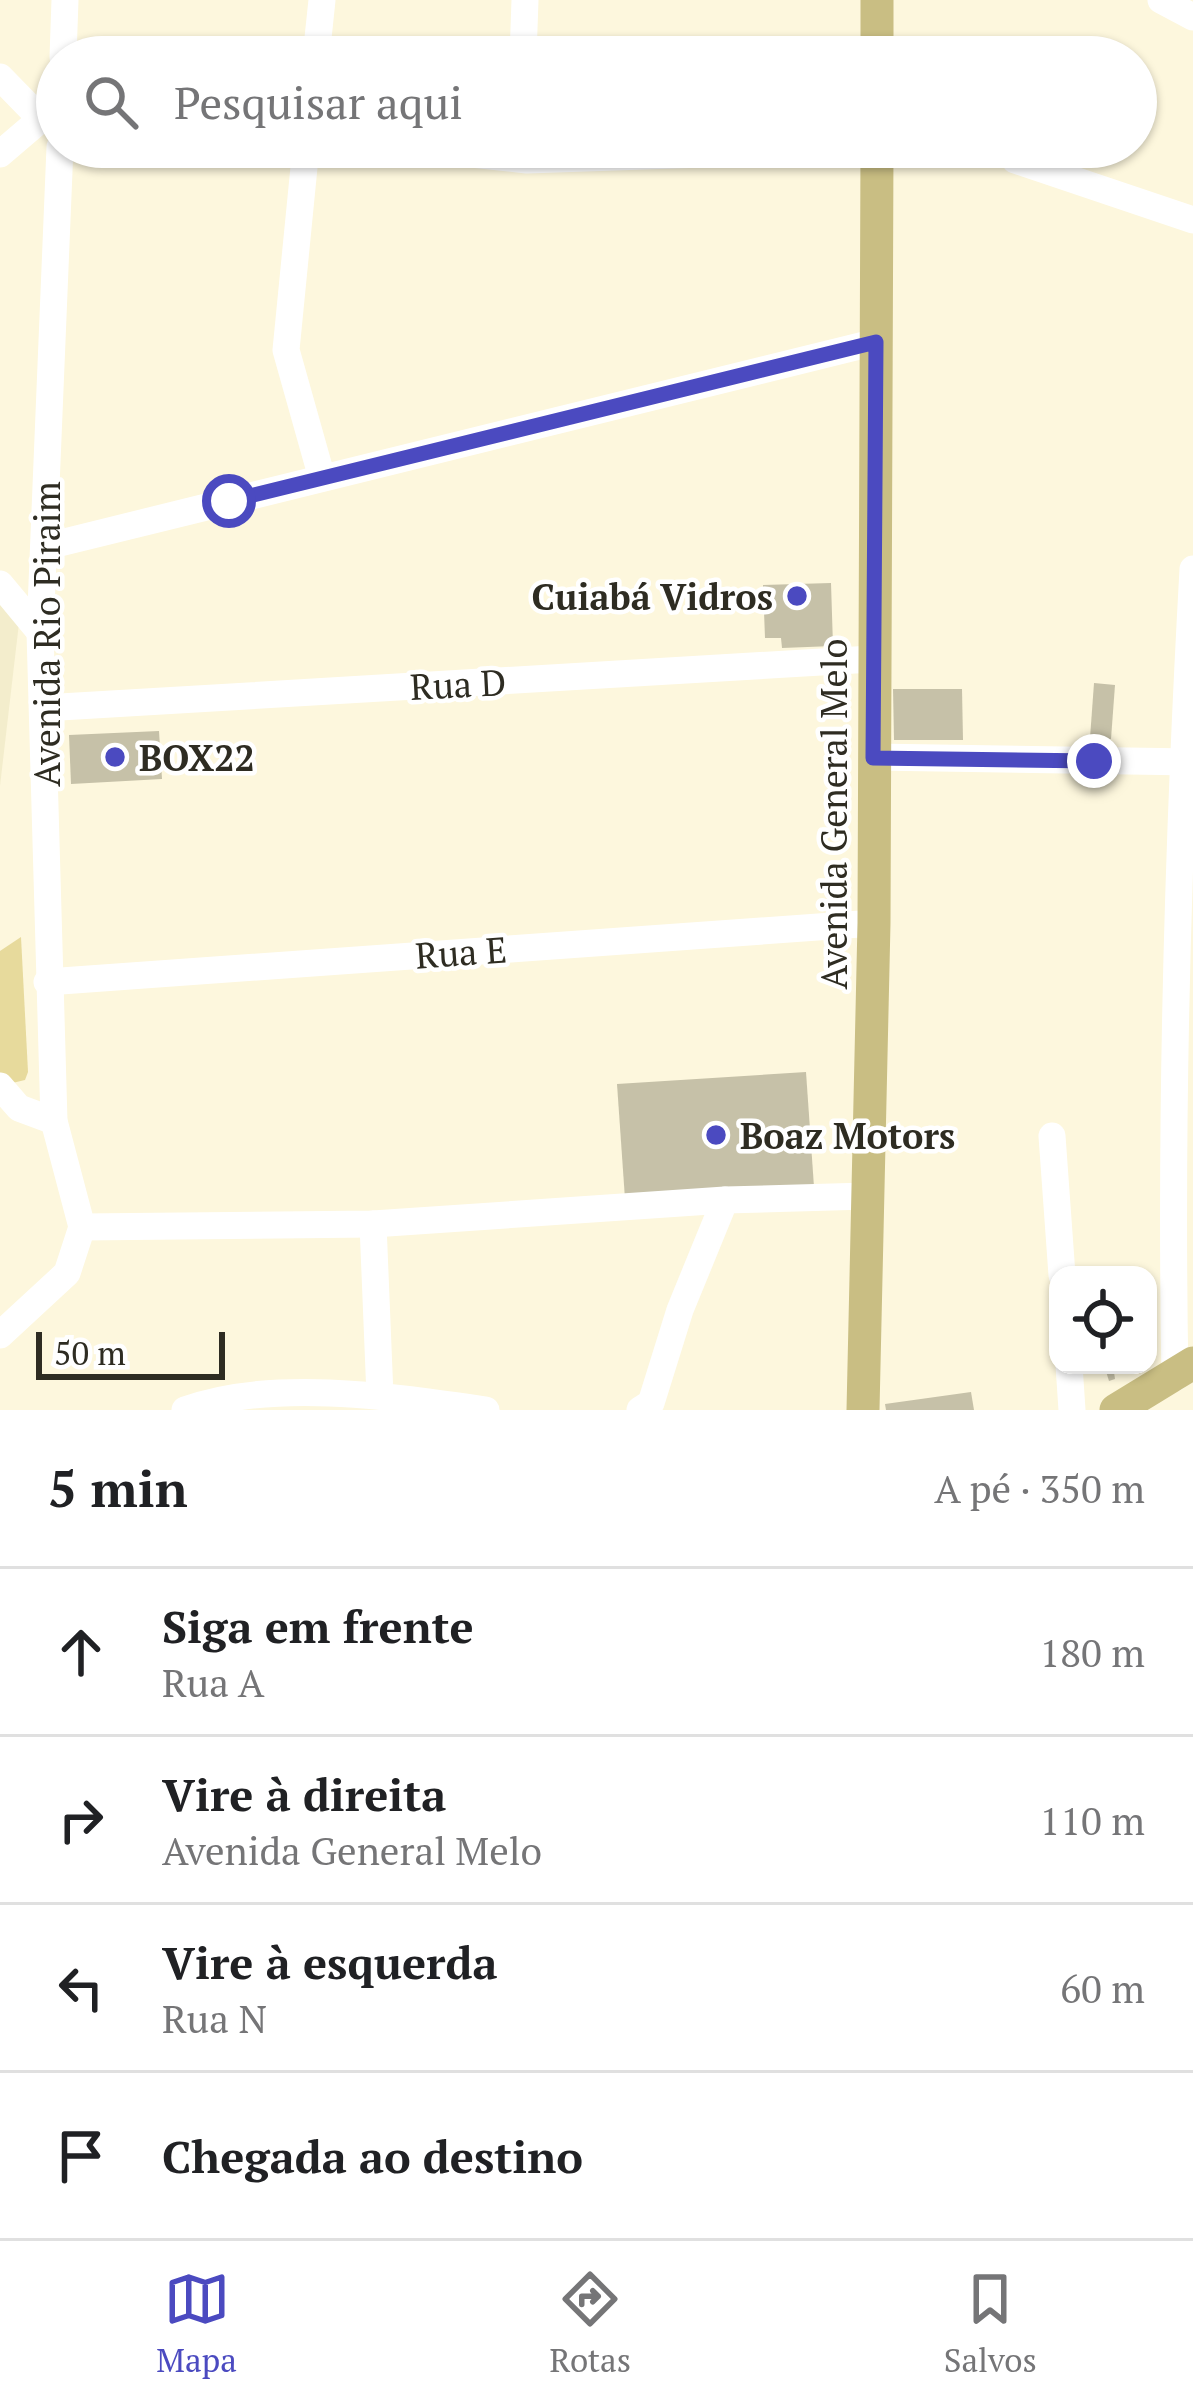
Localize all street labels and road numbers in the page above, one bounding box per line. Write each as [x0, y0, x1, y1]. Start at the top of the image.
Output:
street label: Avenida Rio Piraim [23, 481, 70, 787]
street label: Avenida General Melo [810, 639, 857, 989]
street label: Rua D [409, 658, 507, 710]
street label: Rua E [414, 925, 508, 979]

